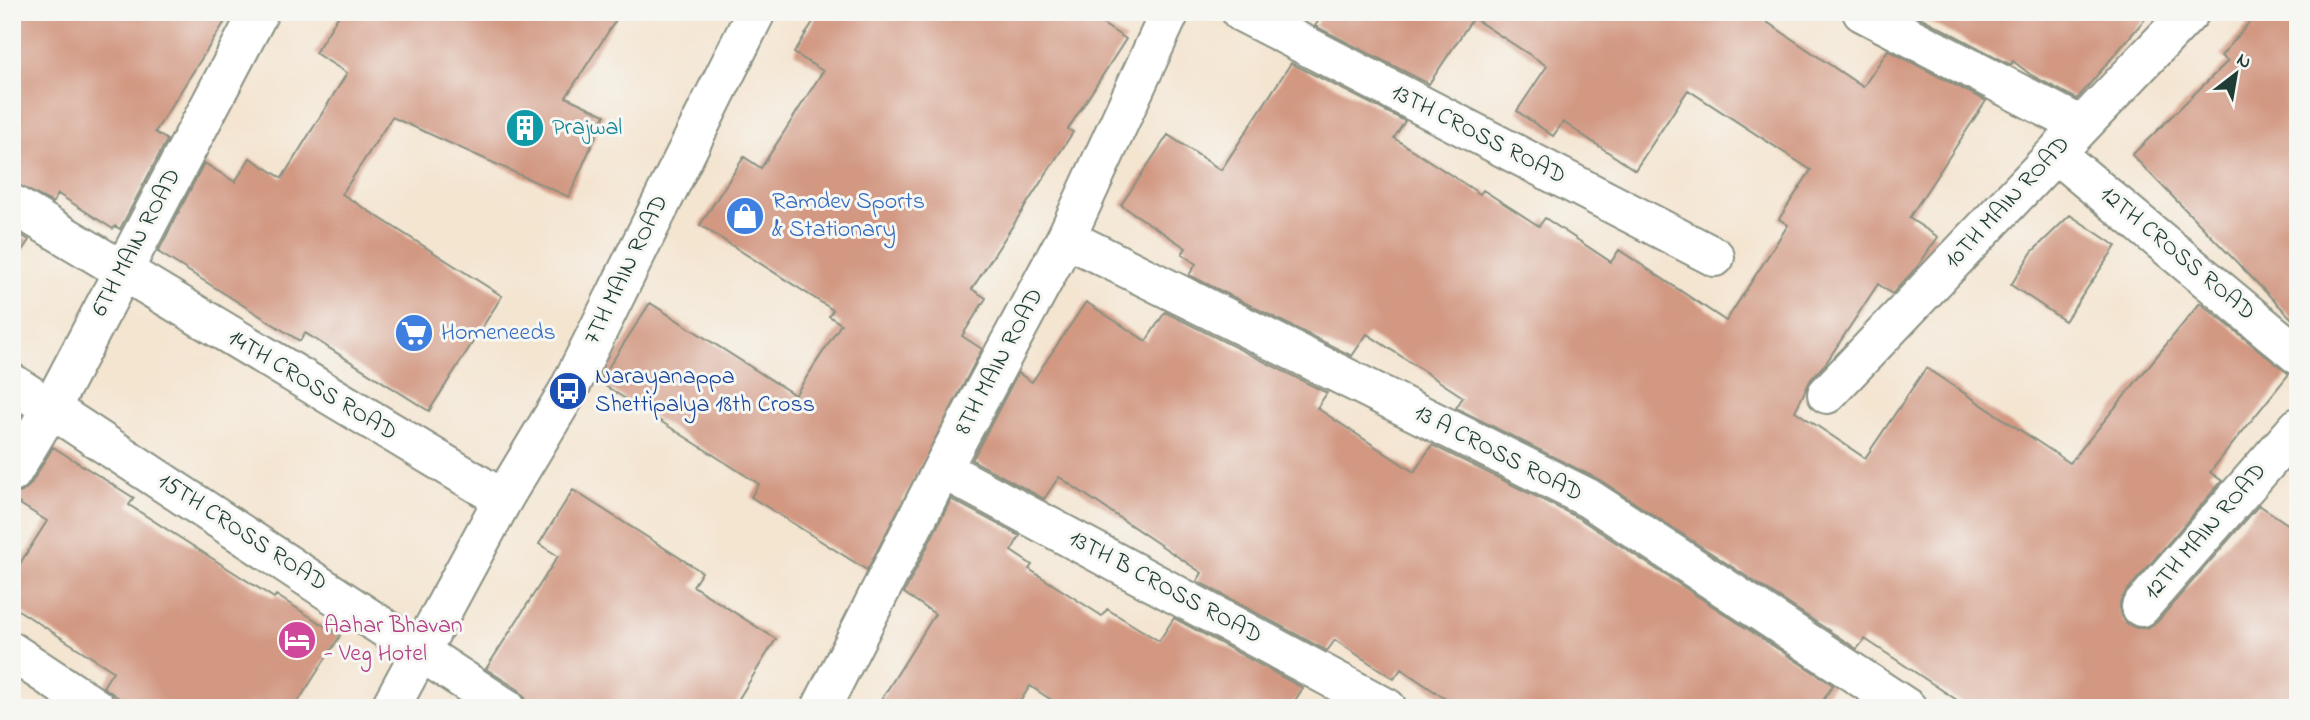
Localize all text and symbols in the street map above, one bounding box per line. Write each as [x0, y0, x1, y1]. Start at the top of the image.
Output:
north arrow [2202, 38, 2272, 108]
text: N [2231, 47, 2256, 77]
street label: 13TH CROSS ROAD [1384, 76, 1572, 194]
building icon: Prajwal [504, 107, 546, 149]
place label: Prajwal [552, 111, 622, 146]
street label: 10TH MAIN ROAD [1937, 129, 2079, 277]
street label: 6TH MAIN ROAD [83, 163, 191, 323]
street label: 12TH CROSS ROAD [2091, 178, 2263, 330]
place label: Ramdev Sports & Stationary [772, 185, 925, 249]
street label: 7TH MAIN ROAD [576, 189, 678, 351]
shop icon: Ramdev Sports & Stationary [724, 195, 766, 237]
street label: 8TH MAIN ROAD [947, 282, 1053, 442]
supermarket icon: Homeneeds [393, 312, 435, 354]
place label: Homeneeds [441, 316, 556, 351]
street label: 14TH CROSS ROAD [221, 322, 403, 450]
place label: Narayanappa Shettipalya 18th Cross [595, 360, 815, 424]
bus stop icon: Narayanappa Shettipalya 18th Cross [547, 370, 589, 412]
street label: 13 A CROSS ROAD [1408, 396, 1588, 512]
street label: 12TH MAIN ROAD [2136, 456, 2276, 608]
street label: 15TH CROSS ROAD [150, 465, 334, 601]
street label: 13TH B CROSS ROAD [1062, 522, 1268, 654]
place label: Aahar Bhavan - Veg Hotel [324, 609, 463, 672]
hotel icon: Aahar Bhavan - Veg Hotel [276, 619, 318, 661]

